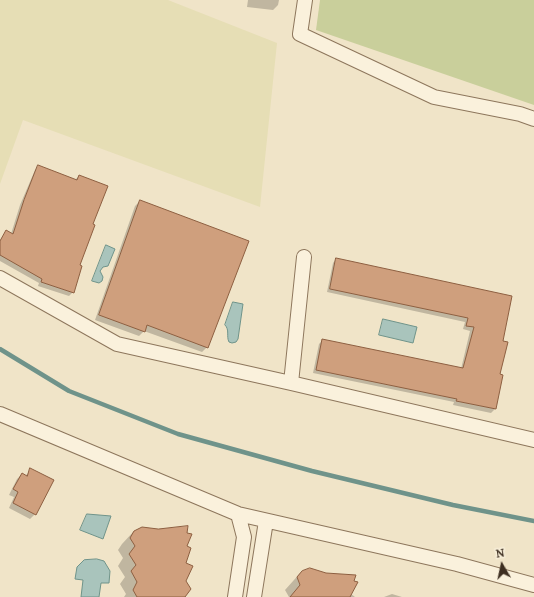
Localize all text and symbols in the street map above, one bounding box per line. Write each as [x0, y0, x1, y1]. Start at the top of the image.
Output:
north arrow [482, 545, 522, 585]
text: N [495, 546, 505, 561]

